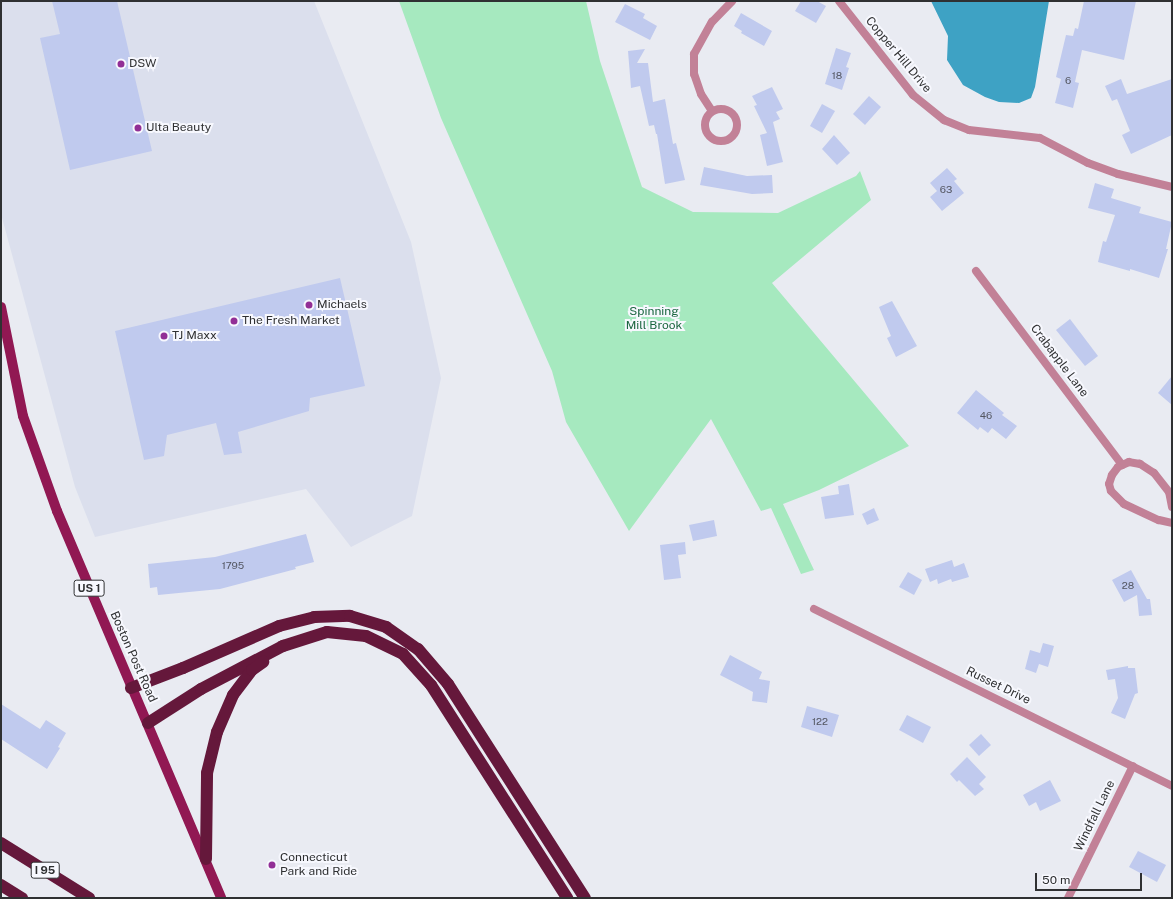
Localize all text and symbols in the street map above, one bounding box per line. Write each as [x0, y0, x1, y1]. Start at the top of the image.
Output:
street label: Copper Hill Drive [862, 14, 934, 96]
place label: DSW [129, 57, 156, 71]
marker: DSW [116, 59, 126, 69]
house number: 18 [832, 70, 842, 82]
house number: 6 [1065, 75, 1071, 87]
place label: Ulta Beauty [146, 121, 211, 135]
marker: Ulta Beauty [133, 123, 143, 133]
house number: 63 [940, 184, 952, 196]
place label: Michaels [317, 298, 367, 312]
marker: Michaels [304, 300, 314, 310]
park label: Spinning Mill Brook [626, 305, 682, 333]
place label: The Fresh Market [242, 314, 340, 328]
marker: The Fresh Market [229, 316, 239, 326]
street label: Crabapple Lane [1027, 322, 1091, 400]
place label: TJ Maxx [172, 329, 217, 343]
marker: TJ Maxx [159, 331, 169, 341]
house number: 46 [980, 410, 992, 422]
house number: 1795 [222, 560, 244, 572]
road number: US 1 [73, 579, 105, 597]
house number: 28 [1122, 580, 1134, 592]
street label: Boston Post Road [106, 609, 160, 705]
street label: Russet Drive [963, 664, 1033, 708]
house number: 122 [812, 716, 828, 728]
street label: Windfall Lane [1072, 778, 1118, 854]
place label: Connecticut Park and Ride [280, 851, 357, 879]
marker: Connecticut Park and Ride [267, 860, 277, 870]
road number: I 95 [30, 861, 60, 879]
scale bar [1037, 865, 1144, 891]
text: 50 m [1042, 873, 1070, 887]

